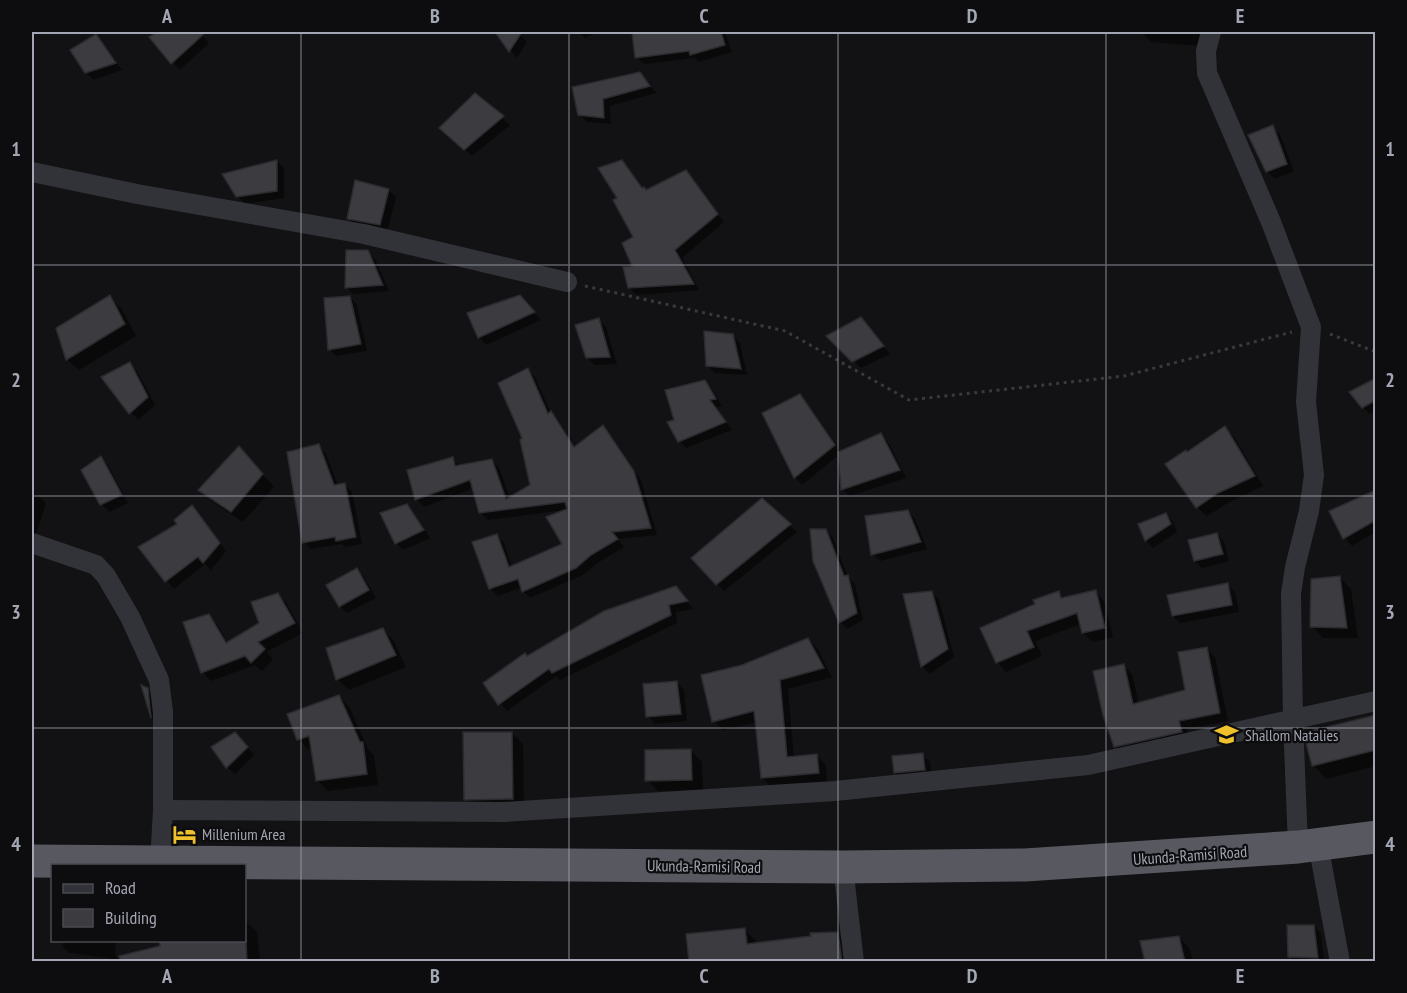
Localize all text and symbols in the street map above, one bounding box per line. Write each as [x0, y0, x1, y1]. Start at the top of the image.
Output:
text: A [161, 3, 173, 29]
text: B [430, 3, 440, 29]
text: C [699, 3, 709, 29]
text: D [967, 3, 978, 29]
text: E [1236, 3, 1244, 29]
text: 1 [11, 136, 21, 162]
text: 1 [1385, 136, 1395, 162]
text: 2 [11, 367, 21, 393]
text: 2 [1385, 367, 1395, 393]
text: 3 [11, 599, 21, 625]
text: 3 [1385, 599, 1395, 625]
school or university icon: Shallom Natalies [1214, 722, 1240, 748]
place label: Shallom Natalies [1245, 725, 1339, 745]
hotel icon: Millenium Area [171, 821, 197, 847]
place label: Millenium Area [202, 824, 286, 844]
text: 4 [11, 831, 21, 857]
text: 4 [1385, 831, 1395, 857]
street label: Ukunda-Ramisi Road [1132, 841, 1248, 869]
street label: Ukunda-Ramisi Road [647, 855, 761, 877]
legend [51, 864, 246, 942]
text: Road [105, 876, 136, 899]
text: Building [105, 906, 157, 929]
text: A [161, 963, 173, 989]
text: B [430, 963, 440, 989]
text: C [699, 963, 709, 989]
text: D [967, 963, 978, 989]
text: E [1236, 963, 1244, 989]

